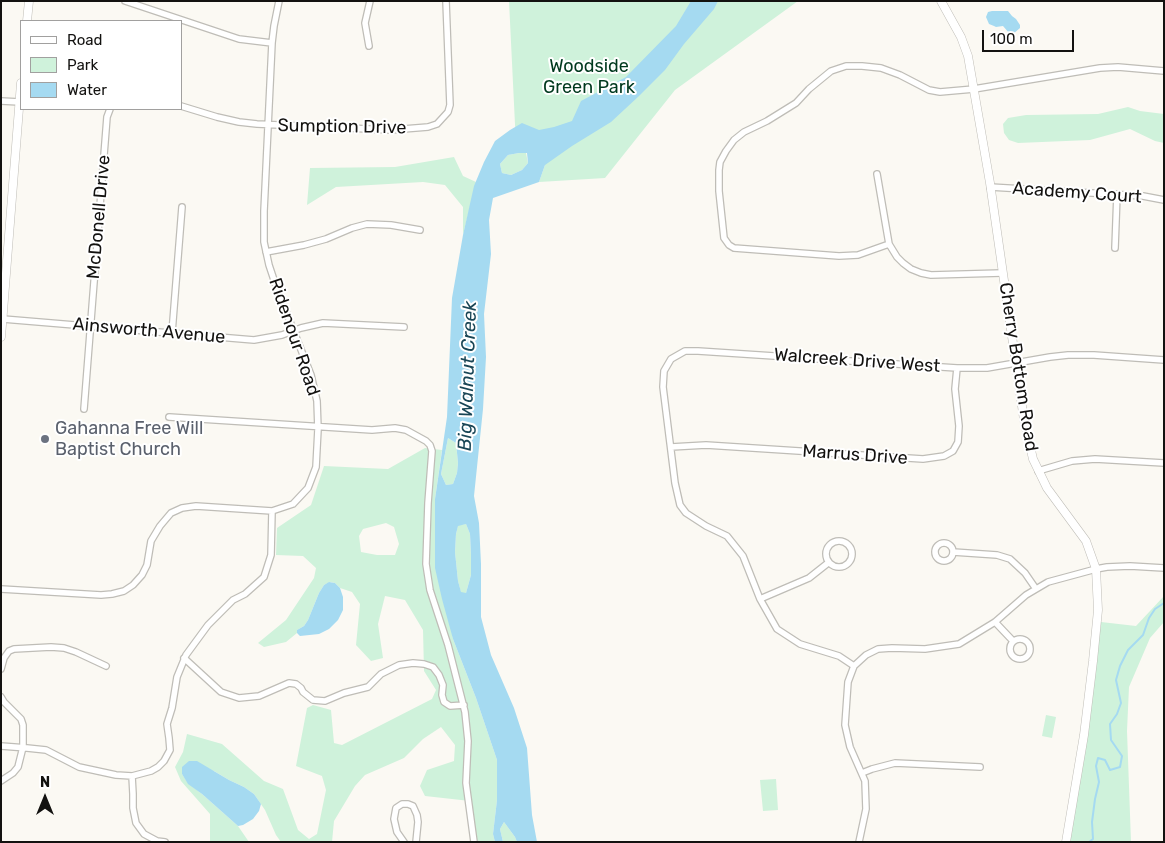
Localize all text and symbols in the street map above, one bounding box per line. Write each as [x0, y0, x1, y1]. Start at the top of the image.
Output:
legend [20, 20, 182, 110]
scale bar [985, 20, 1078, 52]
text: 100 m [990, 30, 1032, 48]
text: Road [67, 31, 103, 49]
text: Park [67, 56, 98, 74]
park label: Woodside Green Park [543, 56, 635, 98]
text: Water [67, 81, 107, 99]
street label: Sumption Drive [277, 115, 407, 139]
street label: McDonell Drive [83, 154, 115, 280]
street label: Academy Court [1012, 178, 1142, 208]
street label: Ridenour Road [264, 275, 324, 399]
street label: Cherry Bottom Road [994, 281, 1042, 453]
water label: Big Walnut Creek [454, 301, 482, 451]
street label: Ainsworth Avenue [72, 314, 226, 348]
street label: Walcreek Drive West [773, 344, 941, 378]
place label: Gahanna Free Will Baptist Church [55, 418, 203, 460]
marker: Gahanna Free Will Baptist Church [39, 433, 51, 445]
street label: Marrus Drive [802, 441, 908, 469]
north arrow [20, 773, 70, 823]
text: N [40, 774, 50, 791]

